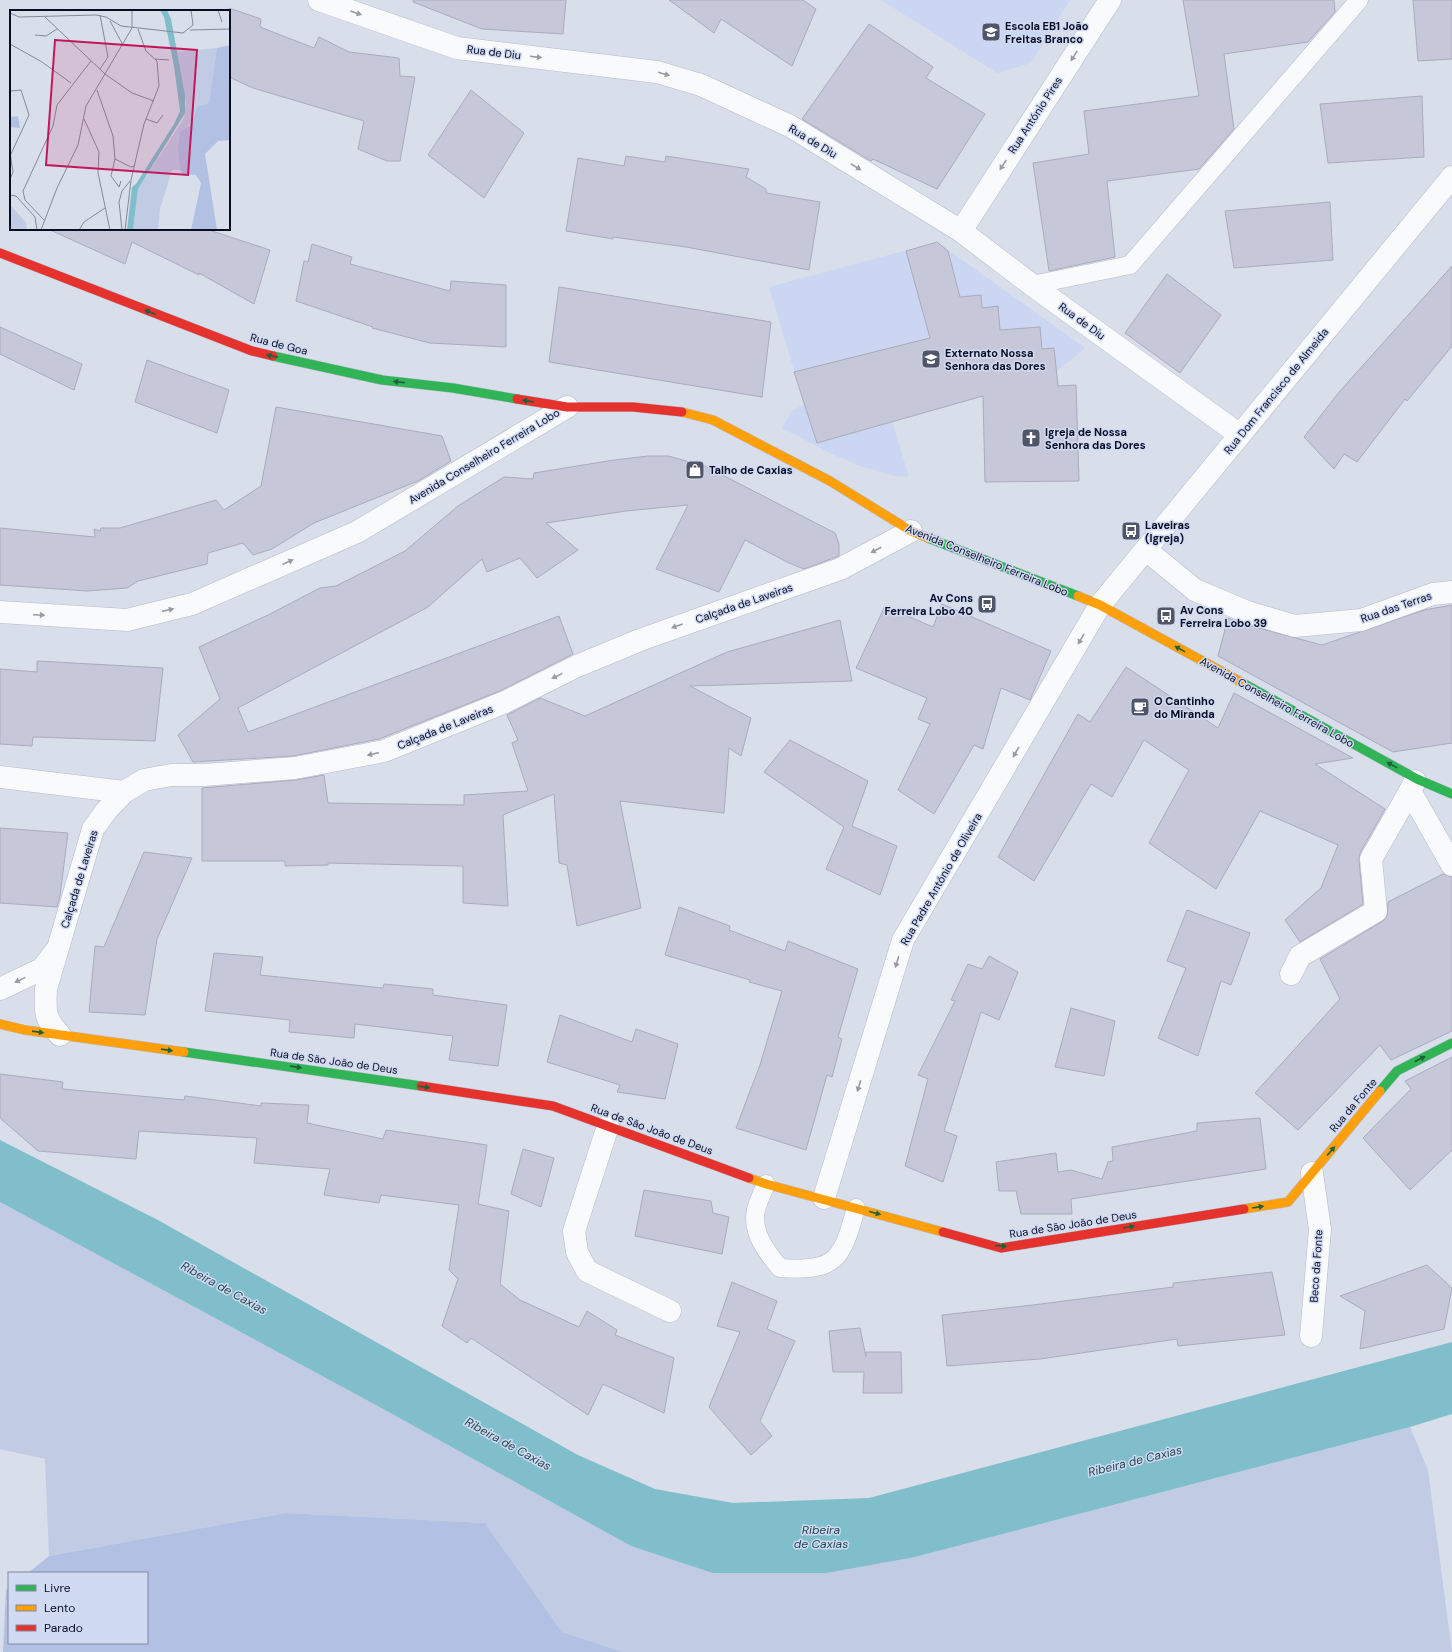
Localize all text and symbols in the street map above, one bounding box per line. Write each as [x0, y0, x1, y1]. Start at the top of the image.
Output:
inset map [10, 10, 230, 230]
one-way arrow [350, 10, 362, 16]
place label: Escola EB1 João Freitas Branco [1005, 19, 1089, 46]
school or university icon: Escola EB1 João Freitas Branco [980, 21, 1002, 43]
street label: Rua de Diu [466, 42, 522, 62]
one-way arrow [1070, 50, 1077, 62]
one-way arrow [530, 54, 542, 61]
one-way arrow [659, 71, 671, 77]
street label: Rua António Pires [1005, 74, 1065, 156]
street label: Rua de Diu [786, 121, 840, 161]
one-way arrow [999, 160, 1007, 170]
one-way arrow [851, 163, 861, 171]
street label: Rua de Diu [1056, 299, 1108, 343]
one-way arrow [143, 309, 155, 315]
street label: Rua Dom Francisco de Almeida [1221, 325, 1331, 457]
street label: Rua de Goa [249, 330, 309, 358]
place label: Externato Nossa Senhora das Dores [945, 346, 1046, 373]
school or university icon: Externato Nossa Senhora das Dores [920, 348, 942, 370]
one-way arrow [266, 352, 278, 358]
one-way arrow [393, 379, 406, 385]
one-way arrow [522, 397, 534, 403]
street label: Avenida Conselheiro Ferreira Lobo [406, 405, 562, 507]
place label: Igreja de Nossa Senhora das Dores [1045, 425, 1146, 452]
church icon: Igreja de Nossa Senhora das Dores [1020, 427, 1042, 449]
shop icon: Talho de Caxias [684, 459, 706, 481]
place label: Talho de Caxias [709, 463, 793, 477]
place label: Laveiras (Igreja) [1145, 518, 1190, 545]
bus stop icon: Laveiras (Igreja) [1120, 520, 1142, 542]
street label: Avenida Conselheiro Ferreira Lobo [904, 521, 1070, 599]
one-way arrow [871, 546, 882, 553]
one-way arrow [283, 559, 294, 565]
street label: Calçada de Laveiras [693, 580, 795, 626]
street label: Rua das Terras [1359, 588, 1433, 626]
place label: Av Cons Ferreira Lobo 40 [884, 591, 973, 618]
bus stop icon: Av Cons Ferreira Lobo 40 [976, 593, 998, 615]
place label: Av Cons Ferreira Lobo 39 [1180, 603, 1267, 630]
bus stop icon: Av Cons Ferreira Lobo 39 [1155, 605, 1177, 627]
one-way arrow [162, 607, 174, 613]
one-way arrow [33, 611, 45, 618]
one-way arrow [671, 624, 683, 630]
one-way arrow [1078, 633, 1085, 645]
one-way arrow [1174, 645, 1185, 652]
street label: Avenida Conselheiro Ferreira Lobo [1198, 654, 1356, 750]
one-way arrow [551, 673, 563, 679]
place label: O Cantinho do Miranda [1154, 694, 1215, 721]
cafe icon: O Cantinho do Miranda [1129, 696, 1151, 718]
street label: Calçada de Laveiras [395, 701, 495, 753]
one-way arrow [1012, 746, 1019, 757]
one-way arrow [367, 751, 379, 757]
one-way arrow [1386, 762, 1398, 769]
street label: Rua Padre António de Oliveira [897, 810, 985, 948]
street label: Calçada de Laveiras [57, 828, 101, 930]
one-way arrow [894, 956, 900, 968]
one-way arrow [14, 977, 26, 983]
one-way arrow [32, 1029, 44, 1035]
street label: Rua de São João de Deus [269, 1045, 399, 1077]
one-way arrow [161, 1047, 173, 1053]
one-way arrow [1415, 1056, 1426, 1062]
one-way arrow [290, 1064, 302, 1070]
street label: Rua da Fonte [1326, 1075, 1380, 1135]
one-way arrow [856, 1080, 862, 1092]
one-way arrow [418, 1084, 430, 1090]
street label: Rua de São João de Deus [589, 1100, 715, 1158]
one-way arrow [1326, 1145, 1335, 1156]
one-way arrow [1251, 1204, 1264, 1210]
street label: Rua de São João de Deus [1008, 1207, 1138, 1241]
one-way arrow [870, 1210, 882, 1216]
one-way arrow [1123, 1224, 1135, 1230]
street label: Beco da Fonte [1306, 1229, 1326, 1303]
one-way arrow [995, 1243, 1007, 1250]
water label: Ribeira de Caxias [178, 1258, 270, 1318]
water label: Ribeira de Caxias [462, 1414, 554, 1474]
water label: Ribeira de Caxias [1086, 1442, 1184, 1480]
water label: Ribeira de Caxias [794, 1522, 848, 1552]
legend [8, 1572, 148, 1644]
text: Livre [44, 1580, 71, 1596]
text: Lento [44, 1600, 75, 1616]
text: Parado [44, 1620, 83, 1636]

